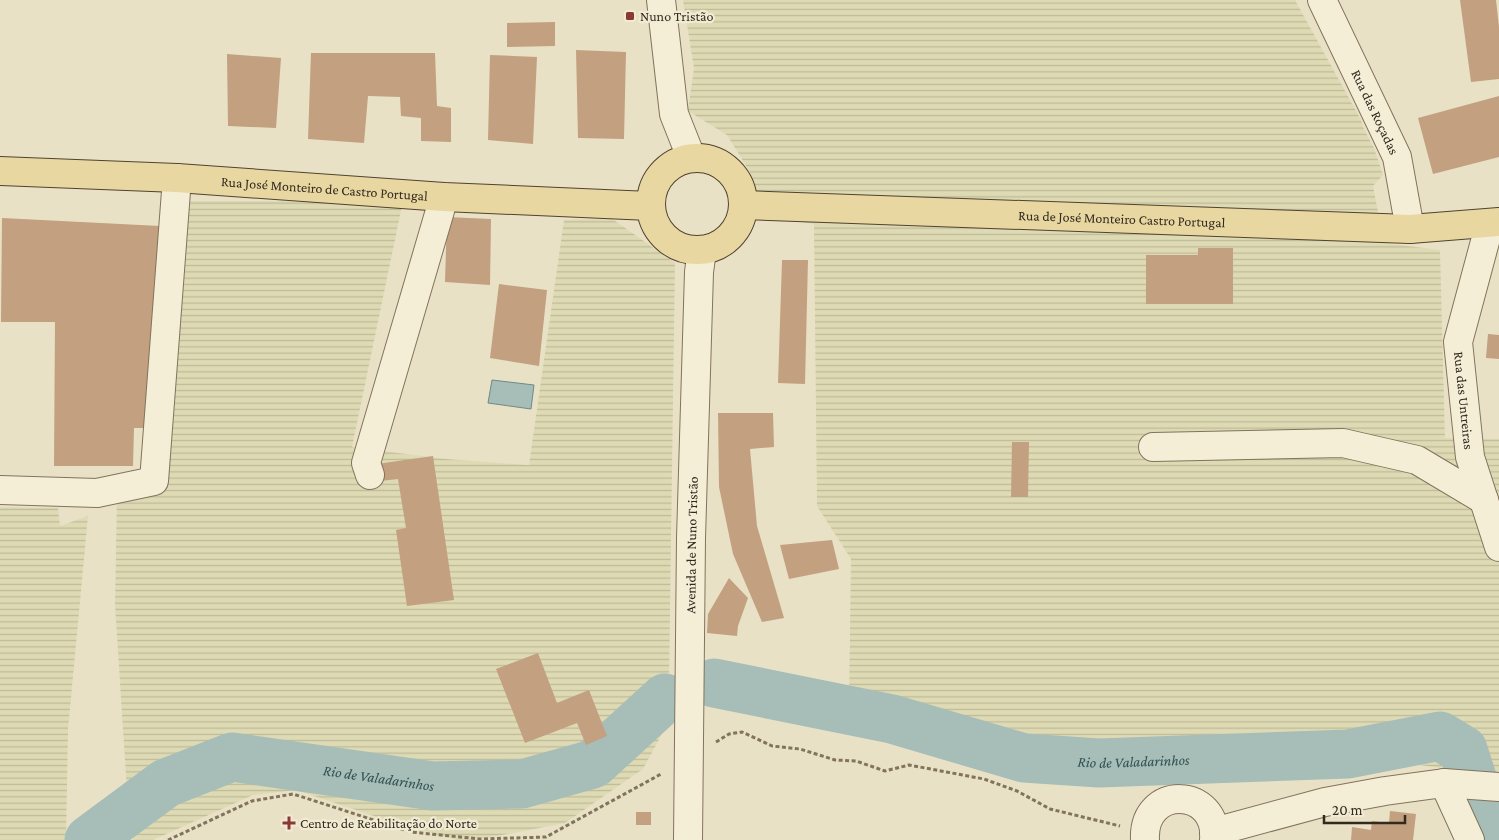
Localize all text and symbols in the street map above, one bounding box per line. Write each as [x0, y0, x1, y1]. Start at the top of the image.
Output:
place label: Nuno Tristão [640, 8, 714, 24]
marker: Nuno Tristão [624, 10, 636, 22]
street label: Rua das Roçadas [1348, 67, 1403, 157]
street label: Rua José Monteiro de Castro Portugal [221, 173, 429, 204]
street label: Rua de José Monteiro Castro Portugal [1018, 207, 1226, 230]
street label: Rua das Untreiras [1451, 351, 1477, 450]
street label: Avenida de Nuno Tristão [682, 476, 701, 614]
water label: Rio de Valadarinhos [1077, 752, 1190, 771]
water label: Rio de Valadarinhos [322, 762, 436, 794]
scale bar [1324, 792, 1405, 824]
text: 20 m [1332, 802, 1363, 818]
place label: Centro de Reabilitação do Norte [300, 815, 477, 831]
marker: Centro de Reabilitação do Norte [282, 816, 296, 830]

